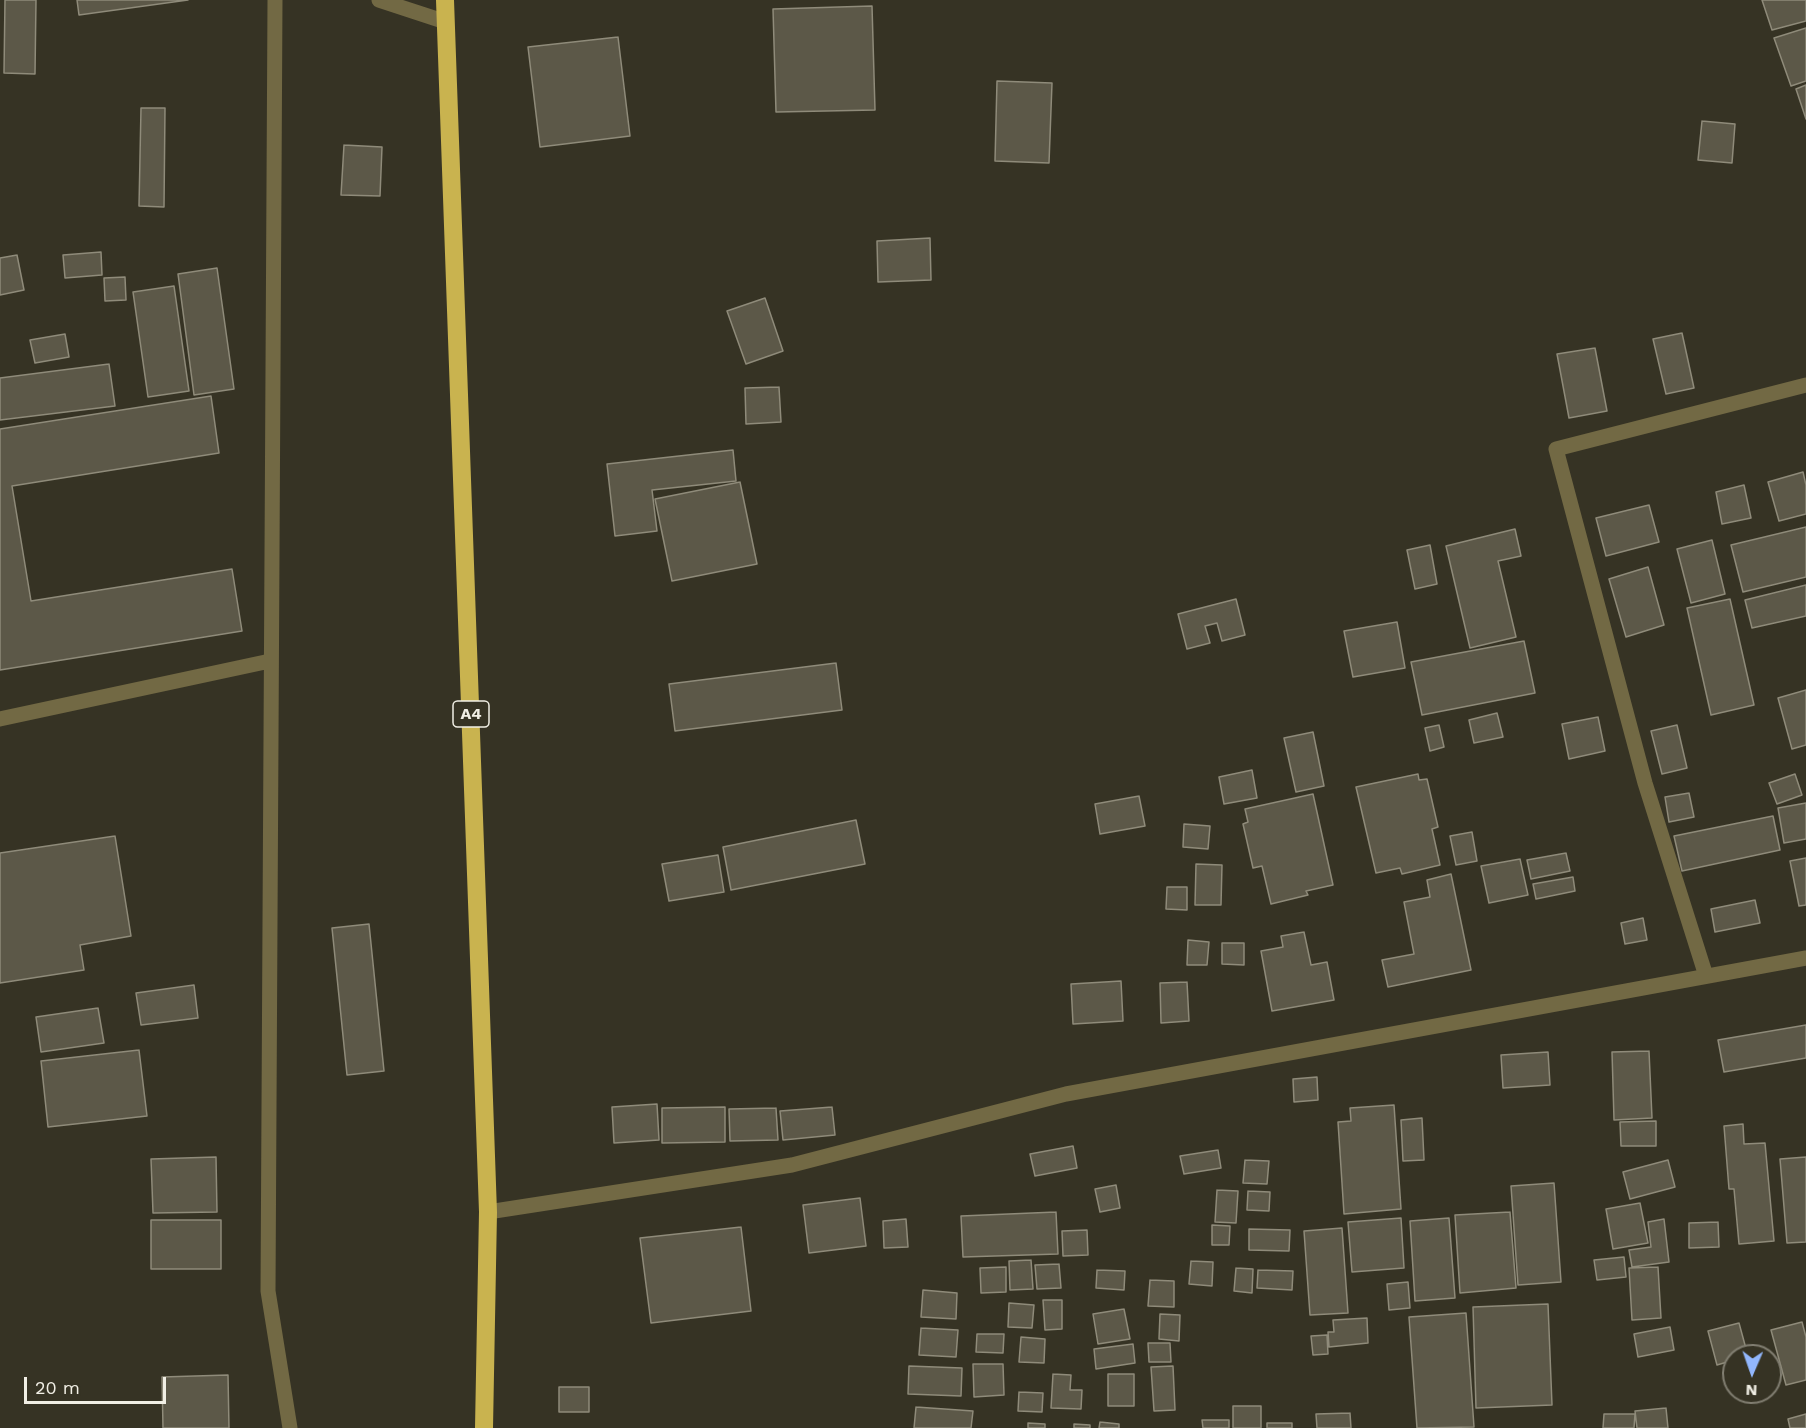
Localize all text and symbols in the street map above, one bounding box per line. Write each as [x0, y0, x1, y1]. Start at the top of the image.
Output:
road number: A4 [453, 701, 489, 727]
north arrow [1722, 1344, 1782, 1404]
scale bar [27, 1365, 170, 1403]
text: 20 m [35, 1377, 80, 1398]
text: N [1745, 1381, 1758, 1400]

